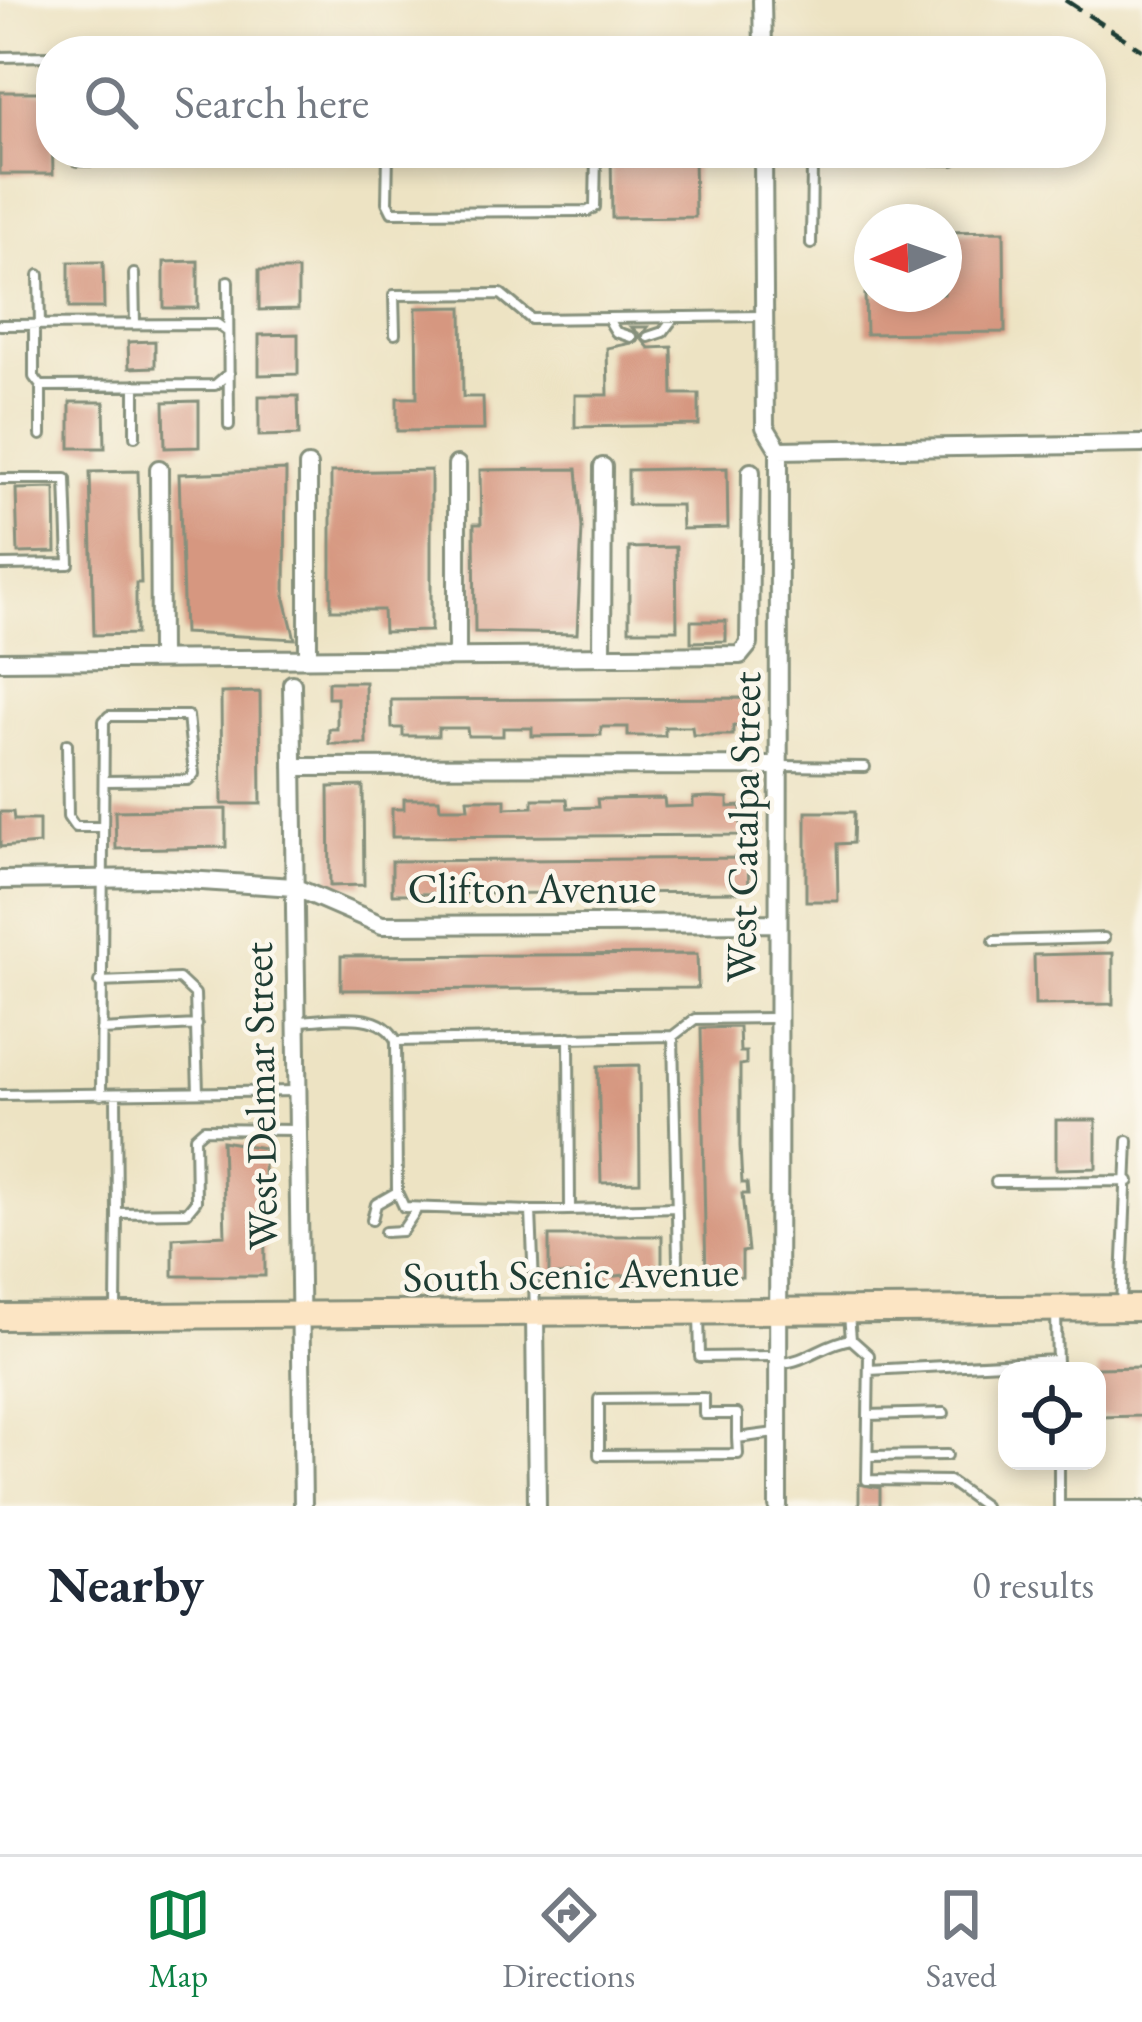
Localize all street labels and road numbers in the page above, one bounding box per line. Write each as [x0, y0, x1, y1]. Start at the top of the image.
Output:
street label: West Catalpa Street [713, 671, 773, 983]
street label: Clifton Avenue [408, 861, 656, 916]
street label: West Delmar Street [230, 942, 290, 1250]
street label: South Scenic Avenue [402, 1244, 740, 1304]

